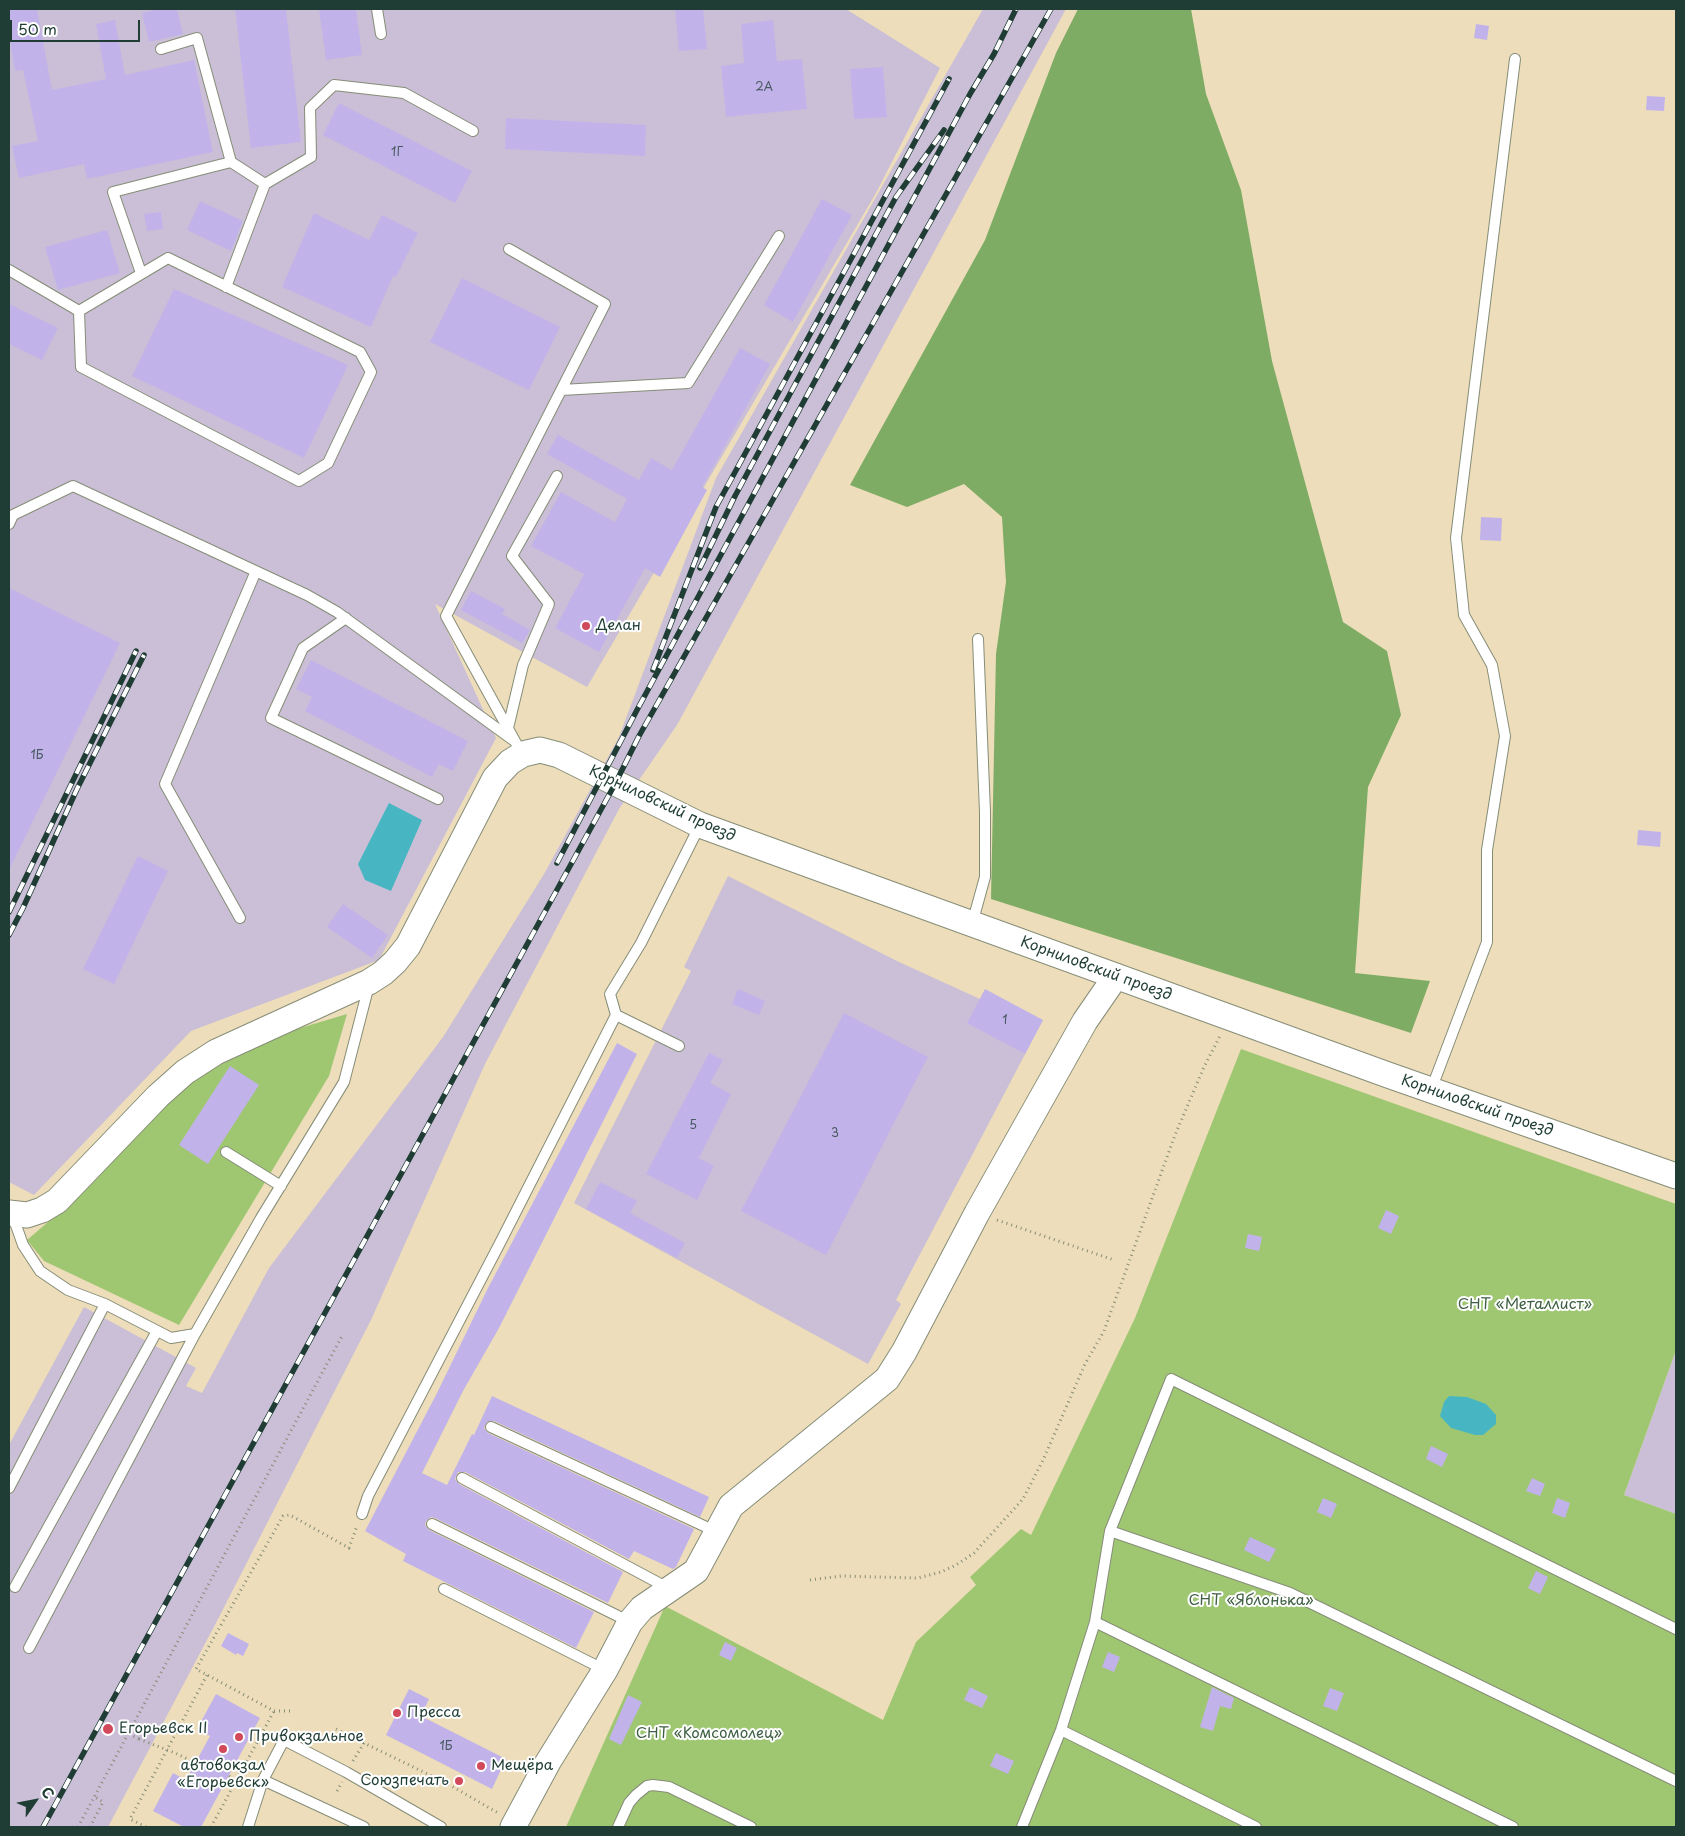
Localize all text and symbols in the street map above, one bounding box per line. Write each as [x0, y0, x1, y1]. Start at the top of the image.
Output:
scale bar [12, 10, 142, 42]
text: 50 m [18, 17, 57, 40]
house number: 2А [755, 81, 773, 95]
house number: 1Г [391, 146, 403, 160]
place label: Делан [596, 617, 641, 635]
marker: Делан [580, 620, 592, 632]
house number: 1Б [30, 749, 44, 763]
street label: Корниловский проезд [586, 762, 738, 846]
street label: Корниловский проезд [1018, 933, 1174, 1005]
house number: 1 [1002, 1014, 1008, 1028]
street label: Корниловский проезд [1399, 1071, 1555, 1141]
house number: 5 [689, 1119, 697, 1133]
house number: 3 [831, 1127, 839, 1141]
park label: СНТ «Металлист» [1458, 1296, 1592, 1314]
park label: СНТ «Яблонька» [1188, 1592, 1314, 1610]
place label: Пресса [407, 1704, 460, 1722]
marker: Пресса [391, 1707, 403, 1719]
place label: Егорьевск II [119, 1720, 208, 1738]
marker: Егорьевск II [101, 1722, 115, 1736]
park label: СНТ «Комсомолец» [636, 1725, 782, 1743]
place label: Привокзальное [249, 1728, 364, 1746]
marker: Привокзальное [233, 1731, 245, 1743]
house number: 1Б [439, 1740, 453, 1754]
marker: автовокзал «Егорьевск» [217, 1743, 229, 1755]
place label: автовокзал «Егорьевск» [177, 1757, 269, 1792]
place label: Мещёра [491, 1757, 553, 1775]
marker: Мещёра [475, 1760, 487, 1772]
place label: Союзпечать [360, 1772, 449, 1790]
marker: Союзпечать [453, 1775, 465, 1787]
north arrow [10, 1776, 60, 1826]
text: С [36, 1782, 60, 1803]

